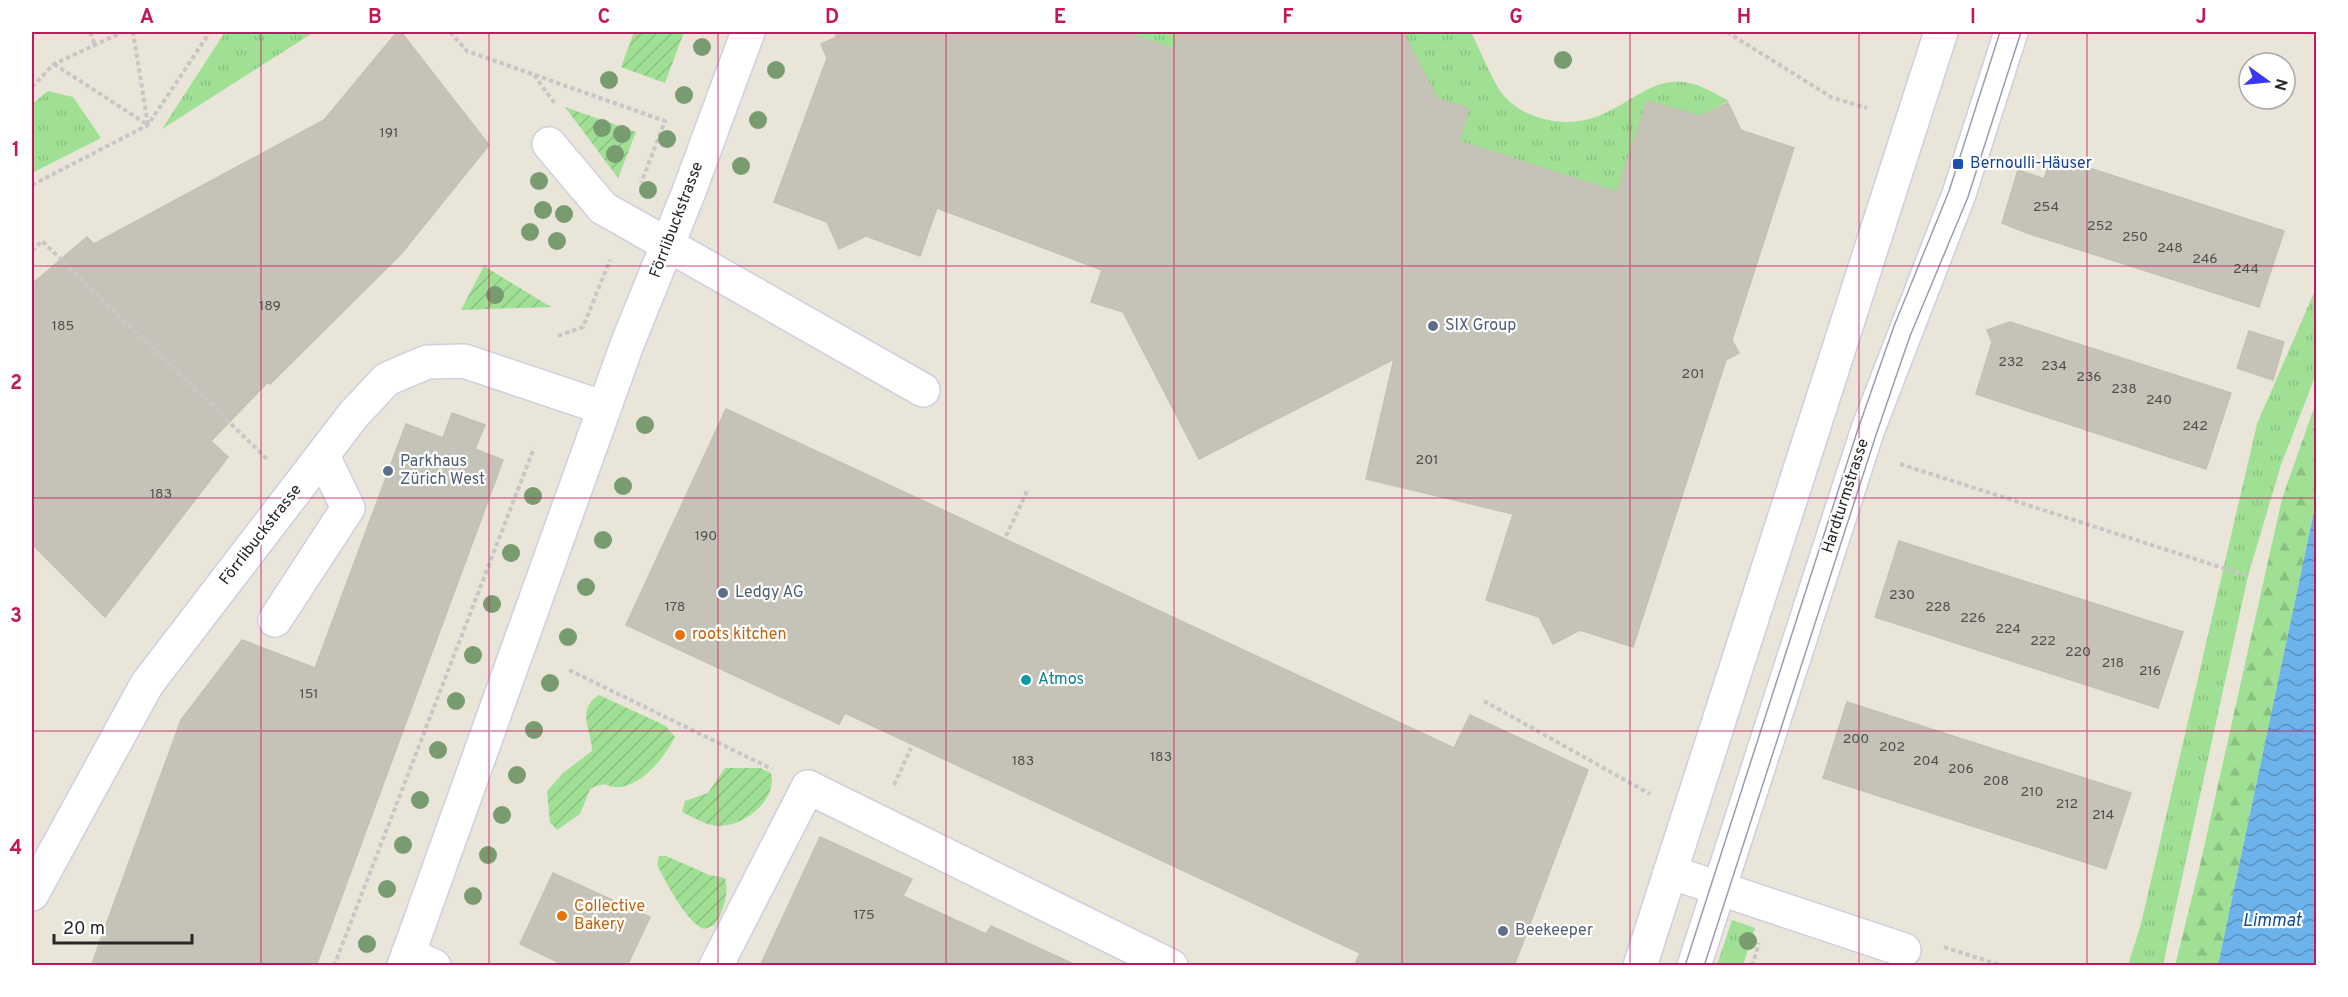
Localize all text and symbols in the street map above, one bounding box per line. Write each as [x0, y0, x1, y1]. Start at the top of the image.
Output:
text: A [140, 5, 154, 31]
text: B [368, 5, 382, 31]
text: C [598, 5, 610, 31]
text: D [825, 5, 839, 31]
text: E [1054, 5, 1066, 31]
text: F [1282, 5, 1294, 31]
text: G [1509, 5, 1523, 31]
text: H [1737, 5, 1751, 31]
text: I [1970, 5, 1976, 31]
text: J [2195, 5, 2207, 31]
north arrow [2237, 51, 2297, 111]
text: N [2268, 76, 2291, 93]
house number: 191 [380, 125, 398, 142]
text: 1 [12, 138, 20, 164]
place label: Bernoulli-Häuser [1970, 154, 2092, 174]
marker: Bernoulli-Häuser [1951, 157, 1965, 171]
street label: Förrlibuckstrasse [646, 159, 708, 281]
house number: 254 [2033, 199, 2059, 216]
house number: 252 [2087, 218, 2113, 235]
house number: 250 [2122, 229, 2148, 246]
house number: 248 [2157, 240, 2183, 257]
house number: 246 [2192, 251, 2218, 268]
house number: 244 [2233, 261, 2259, 278]
house number: 189 [259, 298, 281, 315]
place label: SIX Group [1445, 316, 1516, 336]
house number: 185 [52, 318, 74, 335]
marker: SIX Group [1426, 319, 1440, 333]
house number: 232 [1998, 354, 2024, 371]
house number: 234 [2041, 358, 2067, 375]
house number: 201 [1682, 366, 1704, 383]
house number: 236 [2076, 369, 2102, 386]
text: 2 [10, 371, 22, 397]
house number: 238 [2111, 381, 2137, 398]
house number: 240 [2146, 392, 2172, 409]
house number: 242 [2182, 418, 2208, 435]
street label: Hardturmstrasse [1818, 436, 1874, 556]
place label: Parkhaus Zürich West [400, 452, 485, 490]
house number: 201 [1416, 452, 1438, 469]
marker: Parkhaus Zürich West [381, 464, 395, 478]
street label: Förrlibuckstrasse [215, 481, 307, 589]
house number: 183 [150, 486, 172, 503]
house number: 190 [695, 528, 717, 545]
place label: Ledgy AG [735, 583, 804, 603]
marker: Ledgy AG [716, 586, 730, 600]
house number: 230 [1889, 587, 1915, 604]
house number: 178 [665, 599, 685, 616]
house number: 228 [1925, 599, 1951, 616]
text: 3 [10, 604, 22, 630]
house number: 226 [1960, 610, 1986, 627]
house number: 224 [1995, 621, 2021, 638]
place label: roots kitchen [692, 625, 786, 645]
marker: roots kitchen [673, 628, 687, 642]
house number: 222 [2030, 633, 2056, 650]
house number: 220 [2065, 644, 2091, 661]
house number: 218 [2102, 655, 2124, 672]
house number: 216 [2139, 663, 2161, 680]
place label: Atmos [1038, 670, 1084, 690]
marker: Atmos [1019, 673, 1033, 687]
house number: 151 [299, 686, 319, 703]
house number: 200 [1843, 731, 1869, 748]
house number: 202 [1879, 739, 1905, 756]
house number: 183 [1150, 749, 1172, 766]
house number: 183 [1012, 753, 1034, 770]
house number: 204 [1913, 753, 1939, 770]
house number: 206 [1948, 761, 1974, 778]
house number: 208 [1983, 773, 2009, 790]
house number: 210 [2021, 784, 2043, 801]
house number: 212 [2056, 796, 2078, 813]
house number: 214 [2092, 807, 2114, 824]
text: 4 [10, 836, 22, 862]
place label: Collective Bakery [574, 897, 645, 935]
scale bar [54, 907, 192, 945]
house number: 175 [853, 907, 875, 924]
marker: Collective Bakery [555, 909, 569, 923]
water label: Limmat [2243, 910, 2303, 933]
text: 20 m [63, 918, 105, 941]
place label: Beekeeper [1515, 921, 1593, 941]
marker: Beekeeper [1496, 924, 1510, 938]

